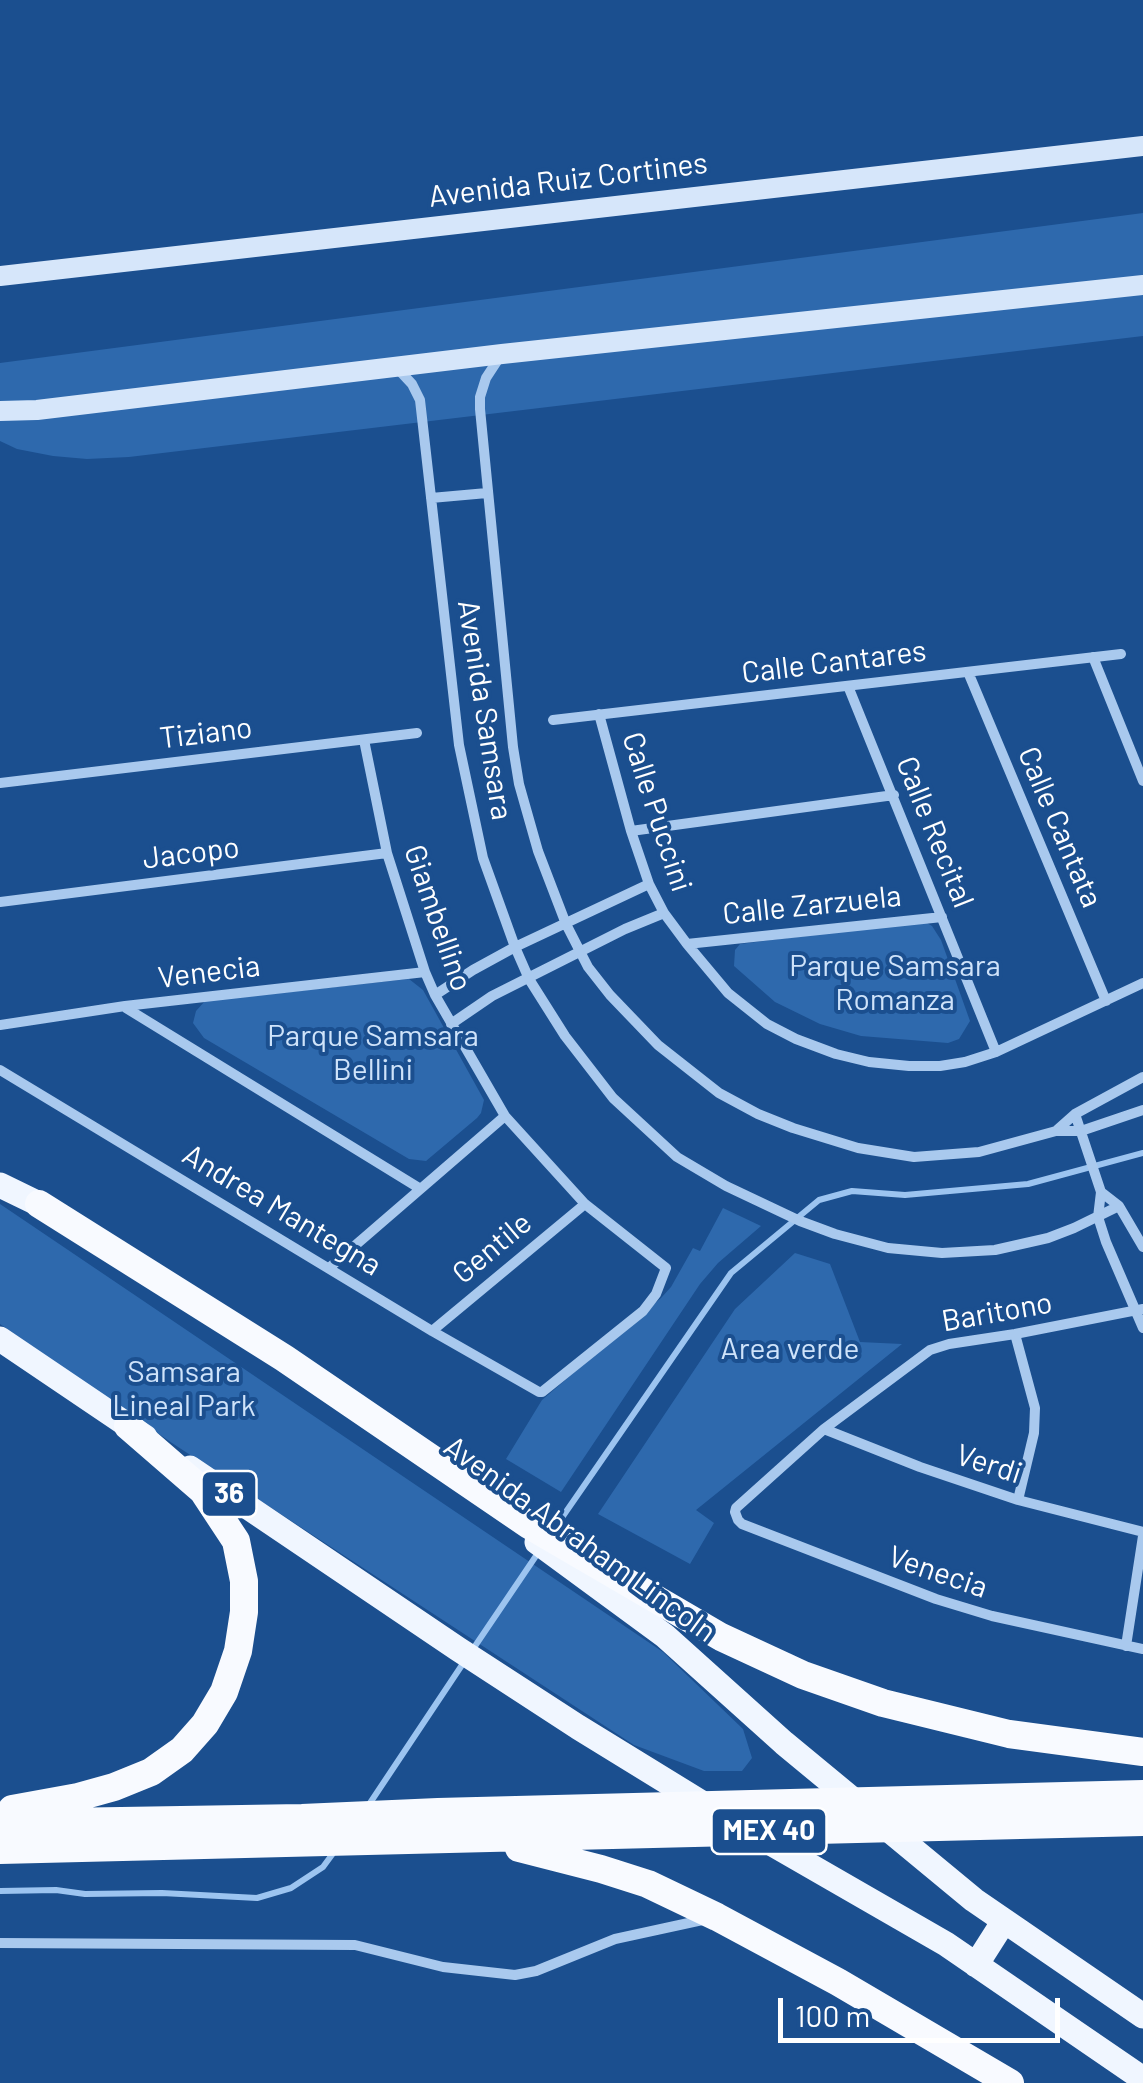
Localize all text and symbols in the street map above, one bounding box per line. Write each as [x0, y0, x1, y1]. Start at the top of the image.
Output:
street label: Avenida Ruiz Cortines [427, 145, 709, 215]
street label: Avenida Samsara [450, 597, 520, 823]
street label: Calle Cantares [740, 633, 928, 691]
street label: Tiziano [158, 709, 254, 757]
street label: Calle Puccini [614, 728, 700, 896]
street label: Calle Cantata [1010, 741, 1110, 913]
street label: Calle Recital [888, 751, 982, 913]
street label: Jacopo [141, 829, 241, 877]
street label: Giambellino [396, 840, 480, 996]
street label: Calle Zarzuela [721, 878, 903, 932]
street label: Venecia [156, 948, 262, 996]
park label: Parque Samsara Romanza [789, 948, 1001, 1018]
park label: Parque Samsara Bellini [267, 1018, 479, 1088]
street label: Andrea Mantegna [176, 1137, 388, 1283]
street label: Gentile [445, 1205, 539, 1291]
street label: Baritono [939, 1285, 1055, 1339]
park label: Area verde [720, 1331, 860, 1367]
park label: Samsara Lineal Park [112, 1354, 256, 1424]
street label: Avenida Abraham Lincoln [437, 1428, 723, 1650]
street label: Verdi [952, 1437, 1026, 1491]
road number: 36 [202, 1471, 256, 1517]
street label: Venecia [884, 1538, 992, 1606]
road number: MEX 40 [712, 1808, 826, 1854]
scale bar [783, 1978, 1066, 2040]
text: 100 m [795, 1997, 870, 2033]

